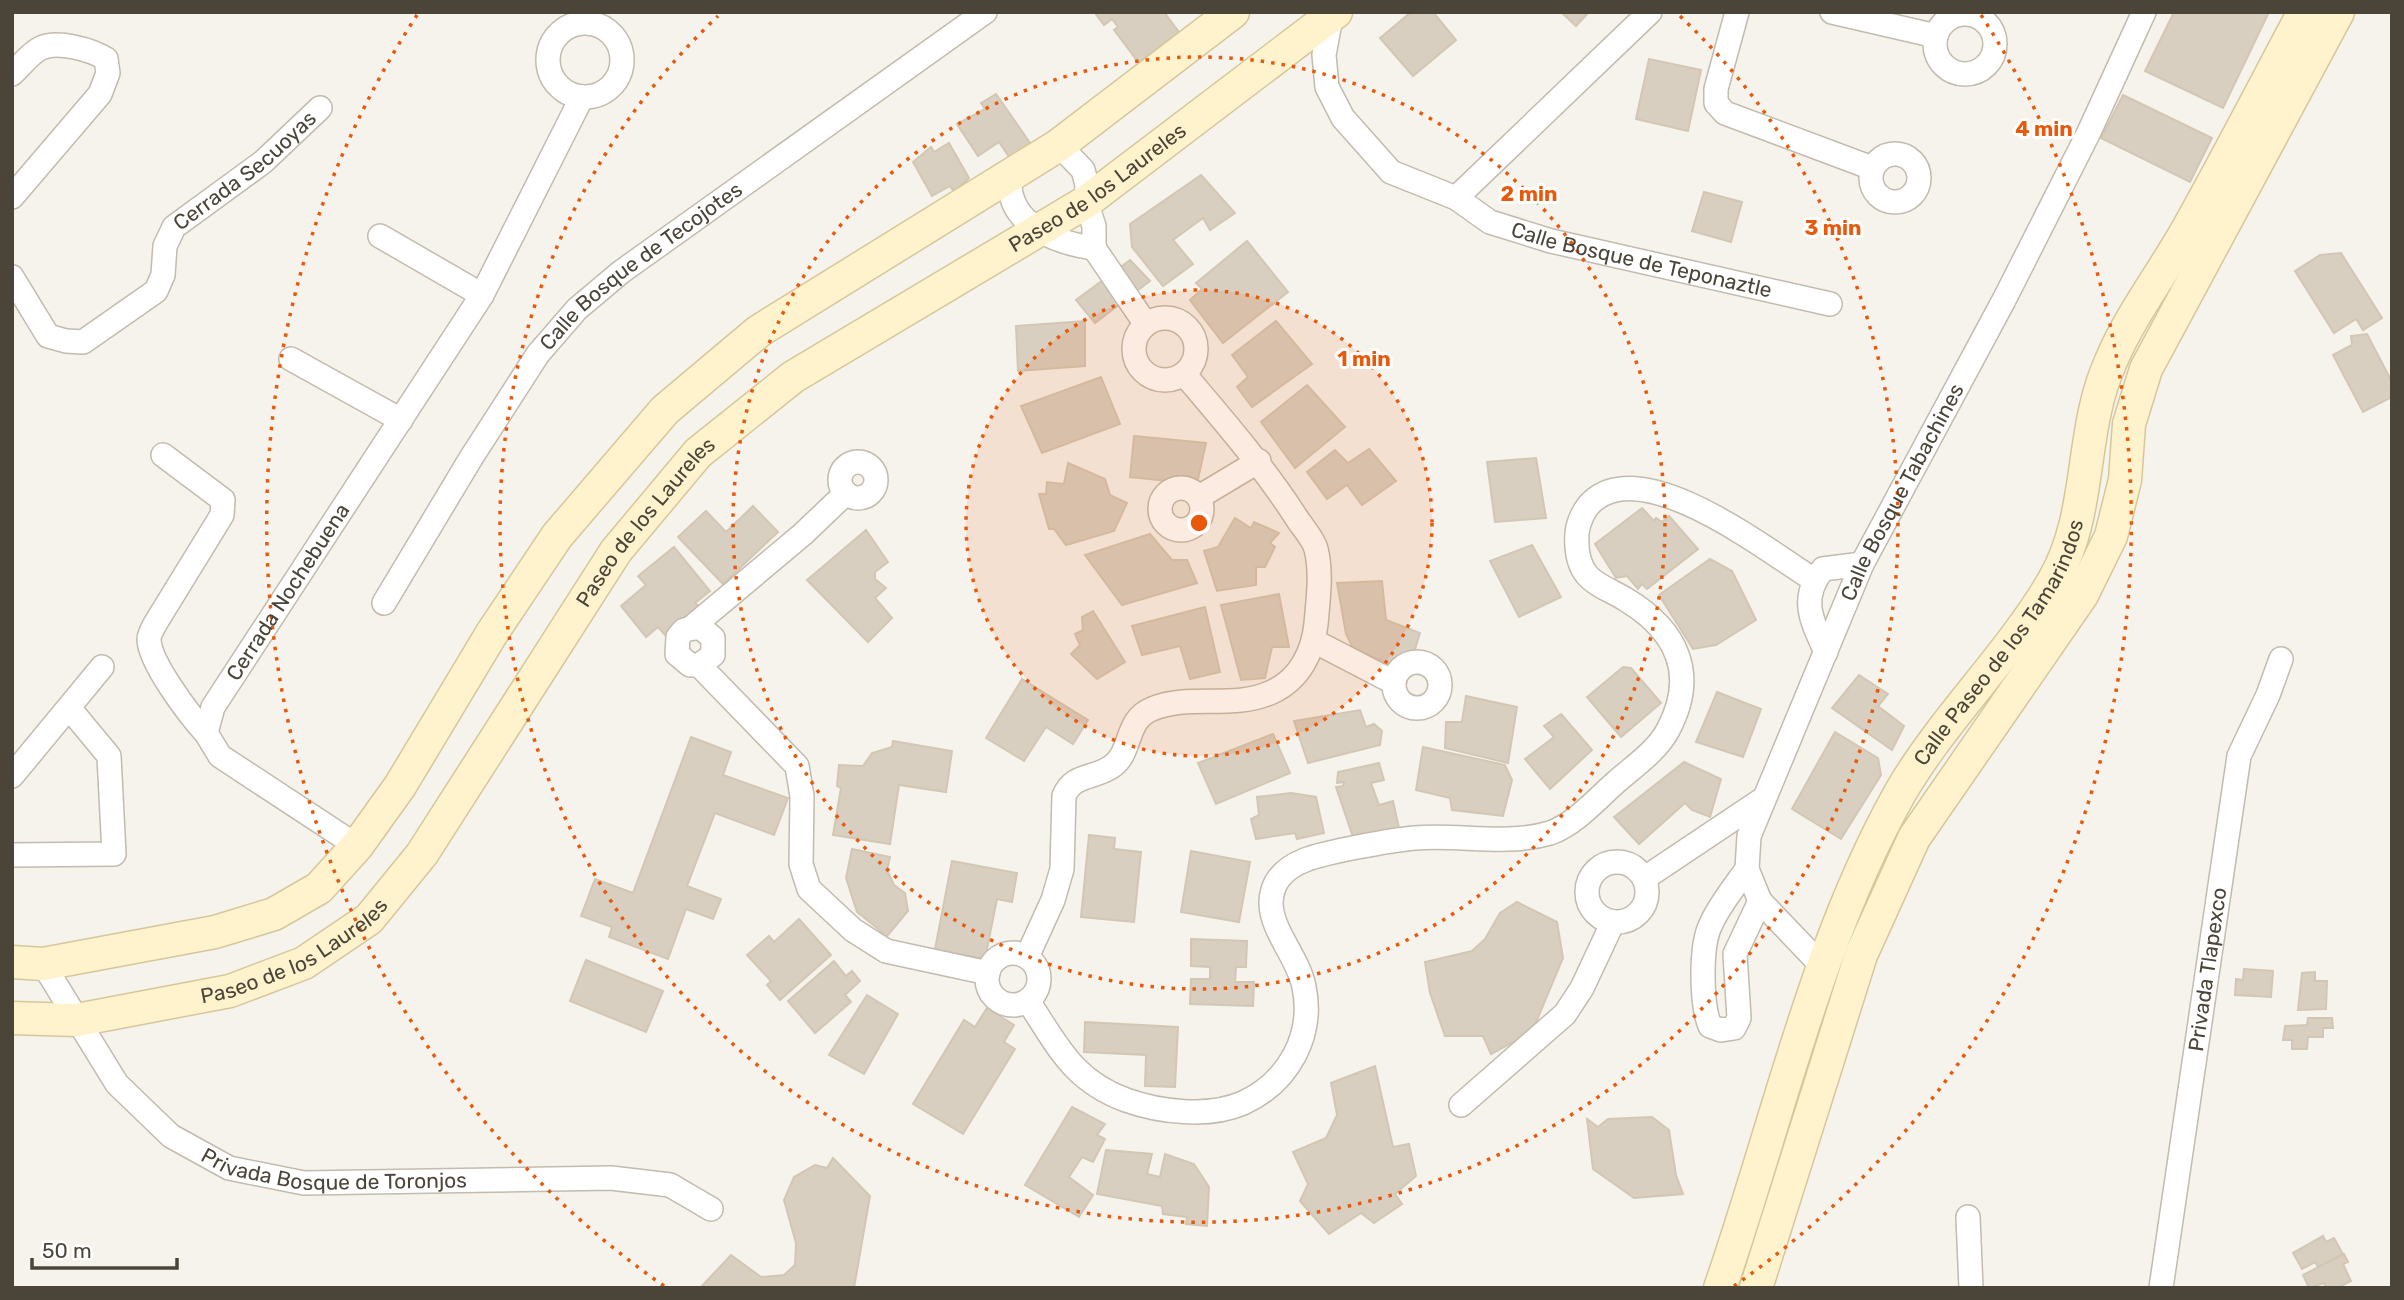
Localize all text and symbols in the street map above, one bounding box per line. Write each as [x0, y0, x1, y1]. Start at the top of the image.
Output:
street label: Cerrada Secuoyas [168, 105, 321, 235]
text: 4 min [2015, 116, 2073, 141]
street label: Paseo de los Laureles [1004, 118, 1191, 257]
street label: Calle Bosque de Tecojotes [534, 176, 747, 355]
text: 2 min [1501, 181, 1557, 206]
text: 3 min [1804, 215, 1862, 240]
street label: Calle Bosque de Teponaztle [1508, 216, 1774, 303]
text: 1 min [1337, 346, 1391, 371]
street label: Calle Bosque Tabachines [1835, 379, 1969, 604]
street label: Paseo de los Laureles [570, 431, 720, 611]
street label: Cerrada Nochebuena [221, 499, 355, 685]
centre of rings [1187, 511, 1211, 535]
street label: Calle Paseo de los Tamarindos [1908, 517, 2088, 770]
street label: Privada Tlapexco [2183, 886, 2232, 1053]
street label: Paseo de los Laureles [198, 893, 393, 1008]
street label: Privada Bosque de Toronjos [197, 1142, 467, 1195]
scale bar [32, 1226, 177, 1270]
text: 50 m [42, 1238, 92, 1263]

